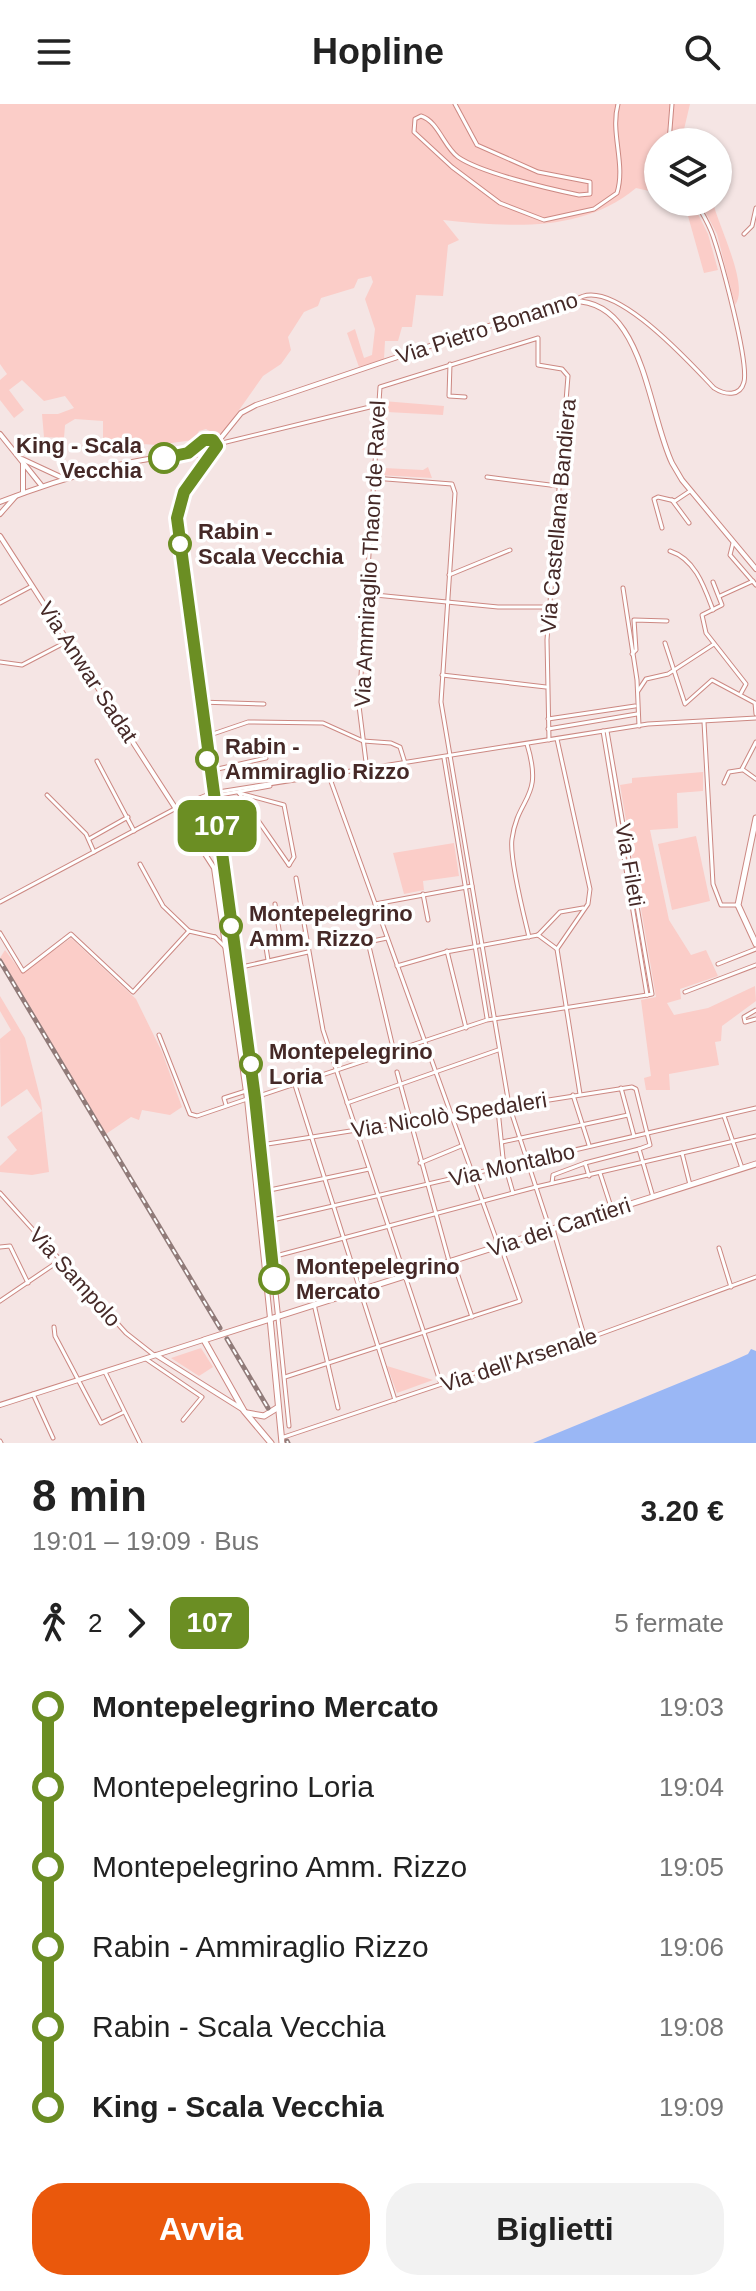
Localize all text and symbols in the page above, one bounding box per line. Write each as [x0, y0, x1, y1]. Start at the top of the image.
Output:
icon: menu [32, 30, 76, 74]
icon: search [680, 30, 724, 74]
text: Hopline [312, 31, 444, 72]
map controls [644, 128, 732, 216]
button: layers [644, 128, 732, 216]
street label: Via Pietro Bonanno [393, 287, 581, 369]
street label: Via Castellana Bandiera [535, 397, 581, 634]
street label: Via Ammiraglio Thaon de Ravel [349, 400, 391, 708]
place label: King - Scala Vecchia [16, 433, 143, 483]
marker: King - Scala Vecchia [149, 443, 179, 473]
place label: Rabin - Scala Vecchia [198, 519, 344, 569]
marker: Rabin - Scala Vecchia [169, 533, 191, 555]
street label: Via Anwar Sadat [33, 597, 143, 747]
place label: Rabin - Ammiraglio Rizzo [225, 734, 410, 784]
marker: Rabin - Ammiraglio Rizzo [196, 748, 218, 770]
line badge: 107 [171, 800, 263, 852]
text: 107 [194, 810, 240, 841]
street label: Via Fileti [610, 821, 650, 909]
place label: Montepelegrino Amm. Rizzo [249, 901, 413, 951]
marker: Montepelegrino Amm. Rizzo [220, 915, 242, 937]
place label: Montepelegrino Loria [269, 1039, 433, 1089]
marker: Montepelegrino Loria [240, 1053, 262, 1075]
street label: Via Nicolò Spedaleri [349, 1087, 549, 1143]
street label: Via Montalbo [447, 1138, 577, 1192]
street label: Via dei Cantieri [484, 1192, 634, 1262]
street label: Via Sampolo [24, 1222, 126, 1332]
place label: Montepelegrino Mercato [296, 1254, 460, 1304]
marker: Montepelegrino Mercato [259, 1264, 289, 1294]
street label: Via dell'Arsenale [438, 1323, 600, 1397]
text: 8 min [32, 1471, 147, 1520]
text: 3.20 € [641, 1494, 724, 1527]
text: 19:01 – 19:09 · Bus [32, 1526, 259, 1556]
icon: walk [32, 1601, 76, 1645]
icon: forward [114, 1601, 158, 1645]
text: 107 [186, 1607, 233, 1638]
text: 2 [88, 1608, 102, 1638]
text: 5 fermate [614, 1608, 724, 1638]
text: Montepelegrino Mercato [92, 1690, 439, 1723]
text: 19:03 [659, 1692, 724, 1722]
text: Montepelegrino Loria [92, 1770, 374, 1803]
text: 19:04 [659, 1772, 724, 1802]
text: Montepelegrino Amm. Rizzo [92, 1850, 467, 1883]
text: 19:05 [659, 1852, 724, 1882]
text: Rabin - Ammiraglio Rizzo [92, 1930, 429, 1963]
text: 19:06 [659, 1932, 724, 1962]
text: Rabin - Scala Vecchia [92, 2010, 386, 2043]
text: 19:08 [659, 2012, 724, 2042]
text: King - Scala Vecchia [92, 2090, 384, 2123]
text: 19:09 [659, 2092, 724, 2122]
button: Avvia [32, 2183, 370, 2275]
button: Biglietti [386, 2183, 724, 2275]

